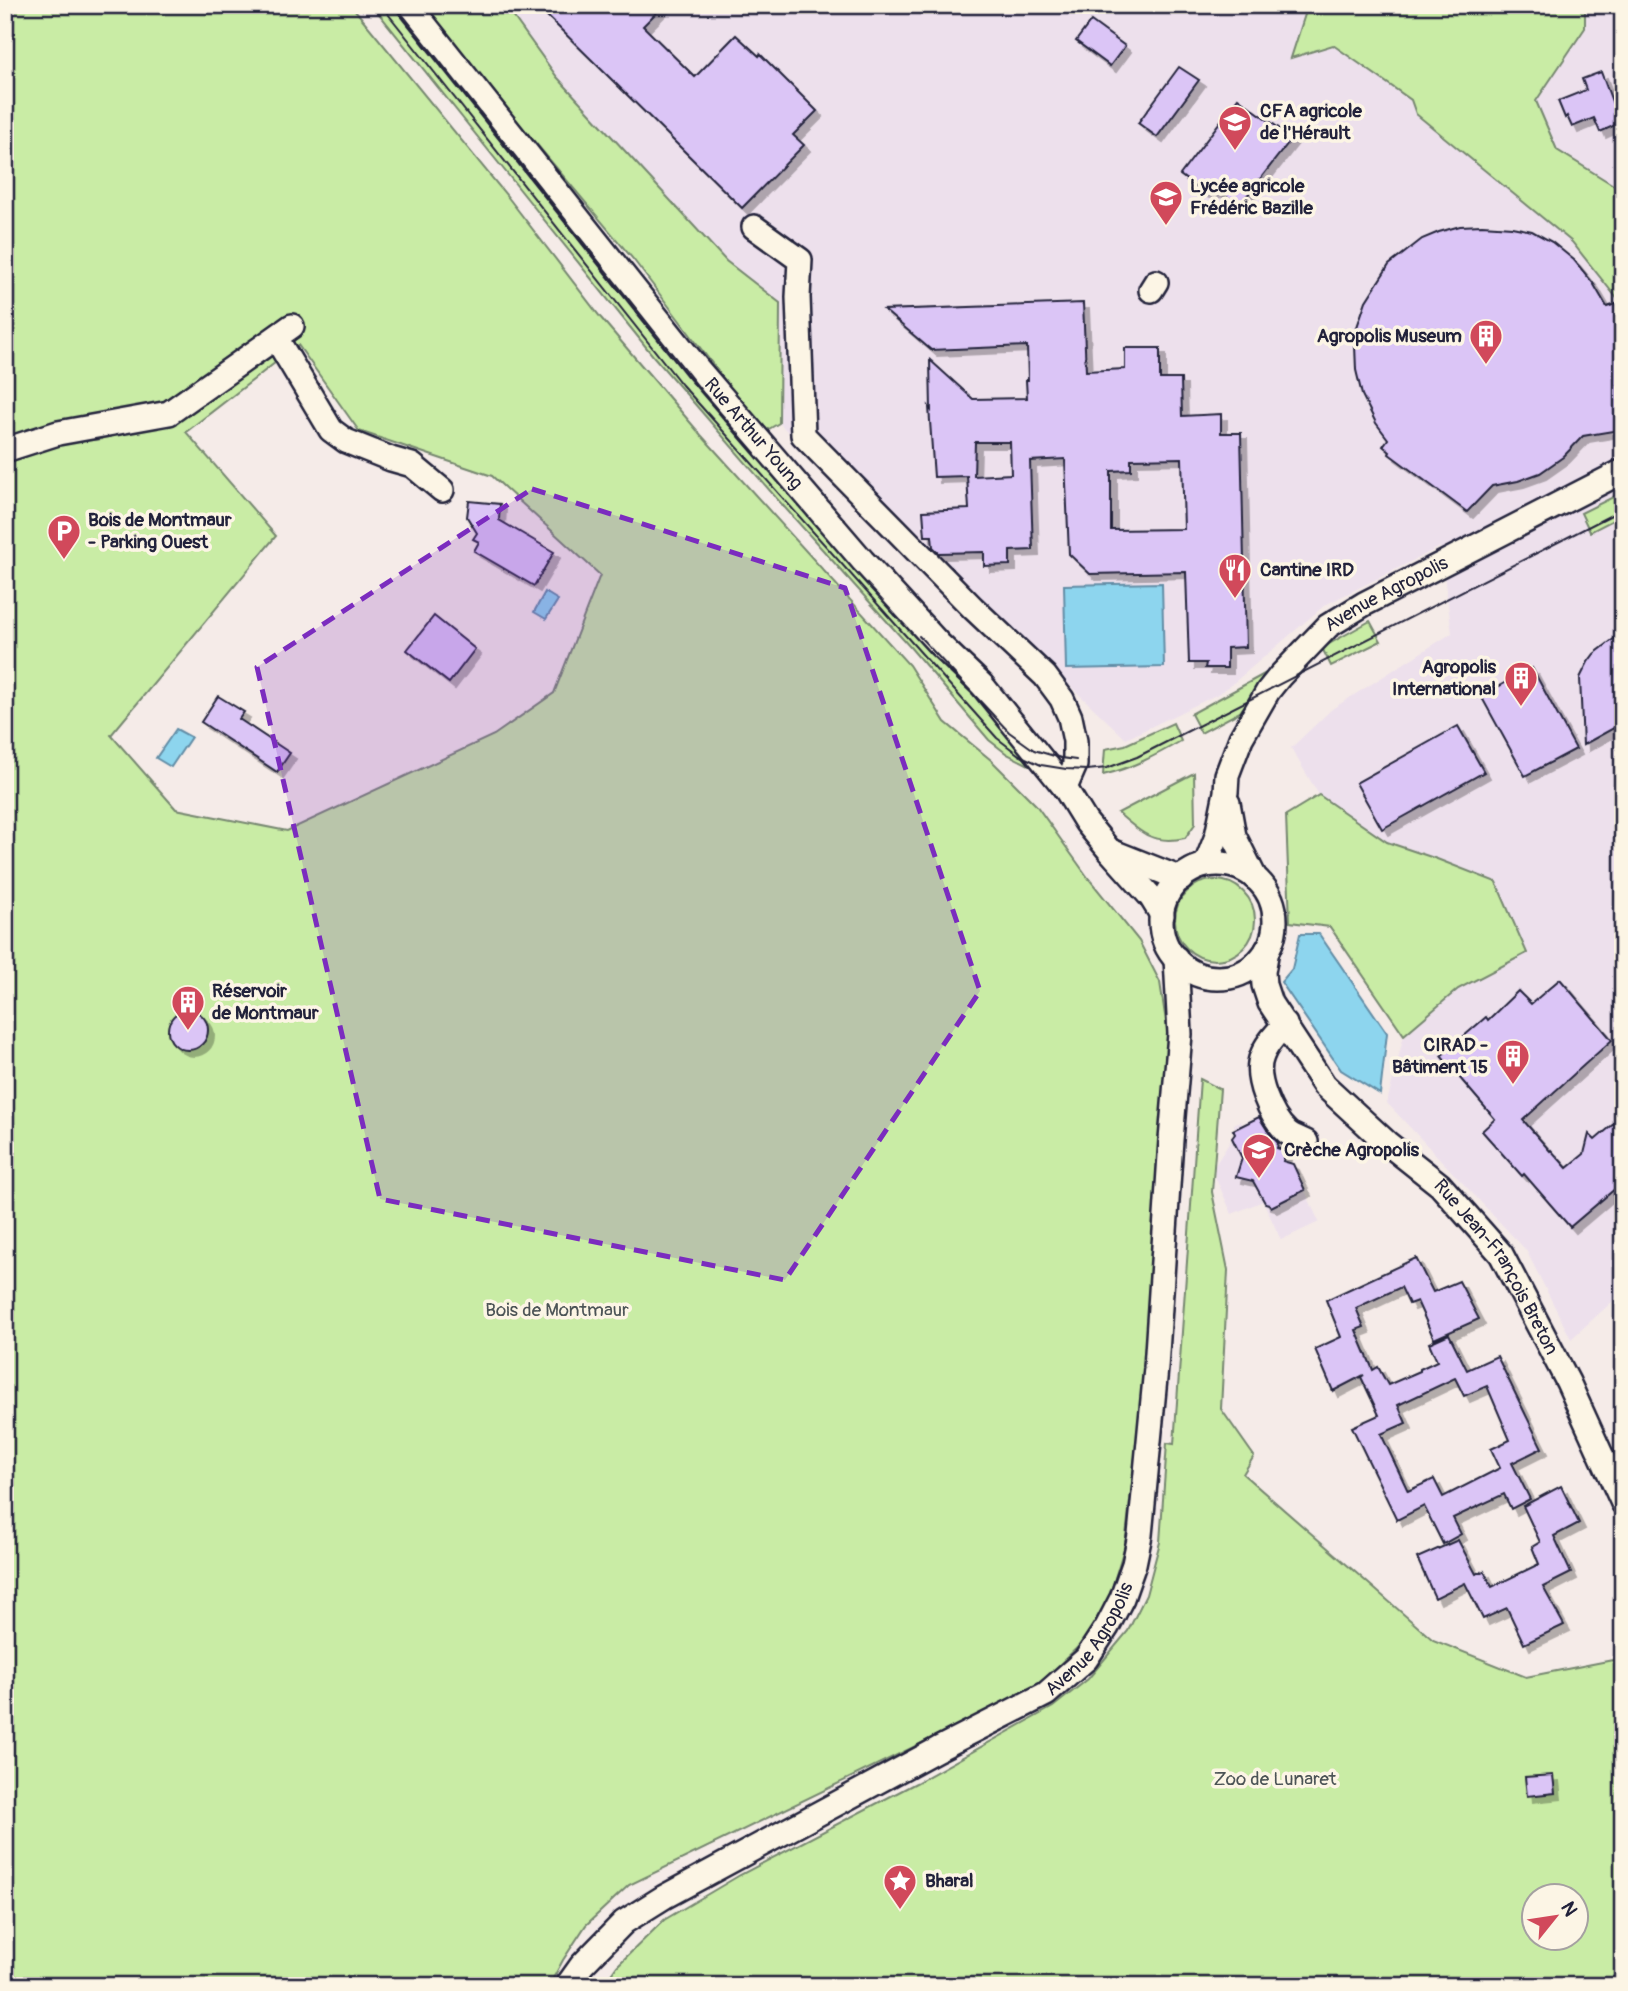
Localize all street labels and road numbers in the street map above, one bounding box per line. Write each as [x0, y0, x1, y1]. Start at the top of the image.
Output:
street label: Rue Arthur Young [699, 373, 808, 494]
street label: Avenue Agropolis [1320, 551, 1453, 637]
street label: Rue Jean-François Breton [1428, 1174, 1564, 1359]
street label: Avenue Agropolis [1040, 1579, 1139, 1701]

